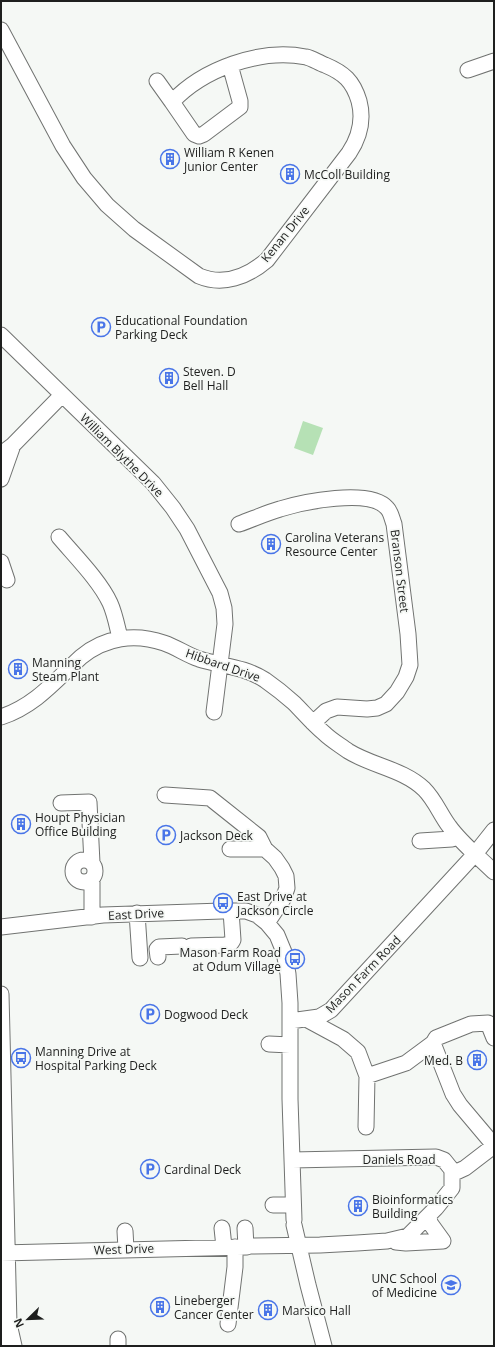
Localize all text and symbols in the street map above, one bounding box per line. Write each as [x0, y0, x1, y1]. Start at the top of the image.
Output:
place label: William R Kenen Junior Center [183, 144, 274, 175]
building icon: William R Kenen Junior Center [159, 148, 181, 170]
building icon: McColl Building [279, 163, 301, 185]
place label: McColl Building [304, 166, 390, 183]
street label: Kenan Drive [257, 202, 313, 266]
place label: Educational Foundation Parking Deck [115, 312, 248, 343]
parking icon: Educational Foundation Parking Deck [90, 316, 112, 338]
place label: Steven. D Bell Hall [183, 363, 236, 394]
building icon: Steven. D Bell Hall [158, 367, 180, 389]
street label: William Blythe Drive [76, 409, 168, 501]
street label: Branson Street [386, 528, 414, 614]
place label: Carolina Veterans Resource Center [285, 529, 384, 560]
building icon: Carolina Veterans Resource Center [260, 533, 282, 555]
street label: Hibbard Drive [183, 644, 263, 686]
place label: Manning Steam Plant [32, 654, 99, 685]
building icon: Manning Steam Plant [7, 658, 29, 680]
place label: Houpt Physician Office Building [35, 809, 125, 840]
building icon: Houpt Physician Office Building [10, 813, 32, 835]
parking icon: Jackson Deck [155, 824, 177, 846]
place label: Jackson Deck [179, 827, 254, 844]
place label: East Drive at Jackson Circle [236, 888, 314, 919]
bus stop icon: East Drive at Jackson Circle [212, 892, 234, 914]
street label: East Drive [108, 904, 165, 924]
street label: Mason Farm Road [322, 932, 404, 1016]
place label: Mason Farm Road at Odum Village [179, 944, 281, 975]
bus stop icon: Mason Farm Road at Odum Village [284, 948, 306, 970]
parking icon: Dogwood Deck [139, 1003, 161, 1025]
place label: Dogwood Deck [164, 1006, 249, 1023]
place label: Manning Drive at Hospital Parking Deck [35, 1043, 158, 1074]
bus stop icon: Manning Drive at Hospital Parking Deck [10, 1047, 32, 1069]
building icon: Med. B [466, 1049, 488, 1071]
place label: Med. B [424, 1052, 463, 1069]
street label: Daniels Road [362, 1151, 436, 1168]
parking icon: Cardinal Deck [139, 1158, 161, 1180]
place label: Cardinal Deck [164, 1161, 242, 1178]
place label: Bioinformatics Building [372, 1191, 453, 1222]
building icon: Bioinformatics Building [347, 1195, 369, 1217]
street label: West Drive [94, 1239, 155, 1259]
place label: UNC School of Medicine [371, 1270, 437, 1301]
school or university icon: UNC School of Medicine [440, 1274, 462, 1296]
place label: Lineberger Cancer Center [174, 1292, 254, 1323]
building icon: Lineberger Cancer Center [149, 1296, 171, 1318]
north arrow [8, 1299, 48, 1339]
building icon: Marsico Hall [257, 1299, 279, 1321]
place label: Marsico Hall [282, 1302, 351, 1319]
text: N [10, 1316, 27, 1330]

